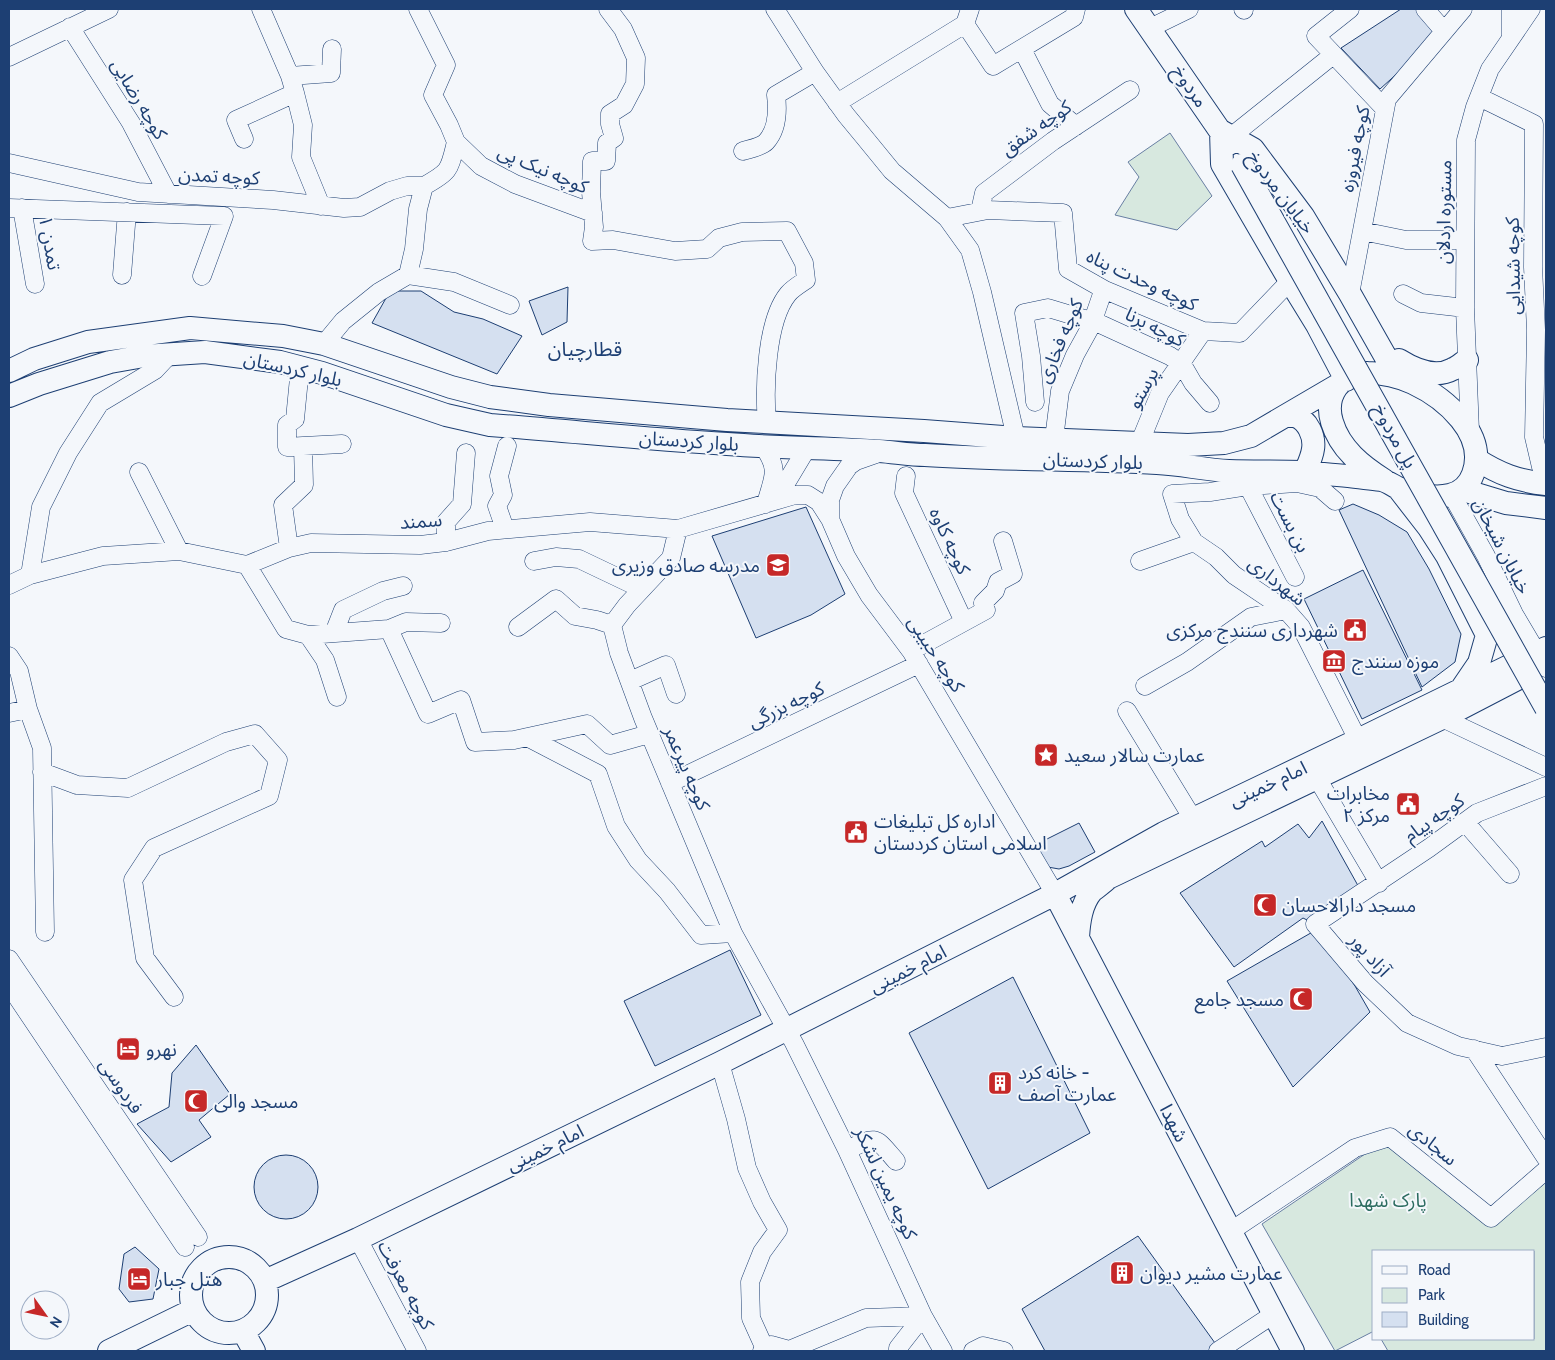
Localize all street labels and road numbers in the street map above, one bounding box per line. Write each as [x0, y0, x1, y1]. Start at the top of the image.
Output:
street label: کوچه رضایی [105, 54, 173, 145]
street label: مردوخ [1166, 60, 1213, 113]
street label: کوچه شفق [996, 95, 1077, 162]
street label: کوچه فیروزه [1335, 103, 1376, 194]
street label: کوچه نیک پی [494, 140, 593, 200]
street label: خیابان مردوخ [1241, 146, 1320, 239]
street label: مستوره اردلان [1432, 160, 1456, 264]
street label: کوچه تمدن [178, 162, 261, 191]
street label: تمدن ۱ [34, 214, 66, 272]
street label: کوچه شیدایی [1501, 216, 1526, 315]
street label: کوچه وحدت پناه [1082, 244, 1202, 317]
street label: کوچه فخاری [1032, 294, 1089, 387]
street label: کوچه برنا [1121, 302, 1190, 353]
street label: بلوار کردستان [242, 347, 344, 391]
street label: پرستو [1122, 363, 1165, 413]
street label: پل مردوخ [1366, 400, 1422, 473]
street label: بلوار کردستان [638, 426, 740, 456]
street label: بلوار کردستان [1043, 448, 1143, 474]
street label: بن بست [1265, 488, 1315, 556]
street label: خیابان شیخان [1468, 494, 1536, 598]
street label: کوچه کاوه [924, 504, 976, 580]
street label: سمند [399, 508, 443, 534]
street label: شهرداری [1244, 551, 1310, 611]
street label: کوچه حبیبی [902, 611, 970, 698]
street label: کوچه بزرگی [744, 676, 829, 734]
street label: کوچه پیرعمر [657, 721, 716, 815]
street label: امام خمینی [1225, 756, 1312, 815]
street label: کوچه پیام [1399, 788, 1472, 850]
street label: آزاد پور [1343, 928, 1396, 983]
street label: امام خمینی [866, 940, 952, 1001]
street label: فردوسی [94, 1054, 148, 1118]
street label: شهدا [1155, 1100, 1193, 1146]
street label: سجادی [1404, 1117, 1462, 1171]
street label: امام خمینی [503, 1119, 589, 1179]
street label: کوچه یمین لشکر [848, 1122, 923, 1244]
street label: کوچه معرفت [372, 1237, 440, 1335]

